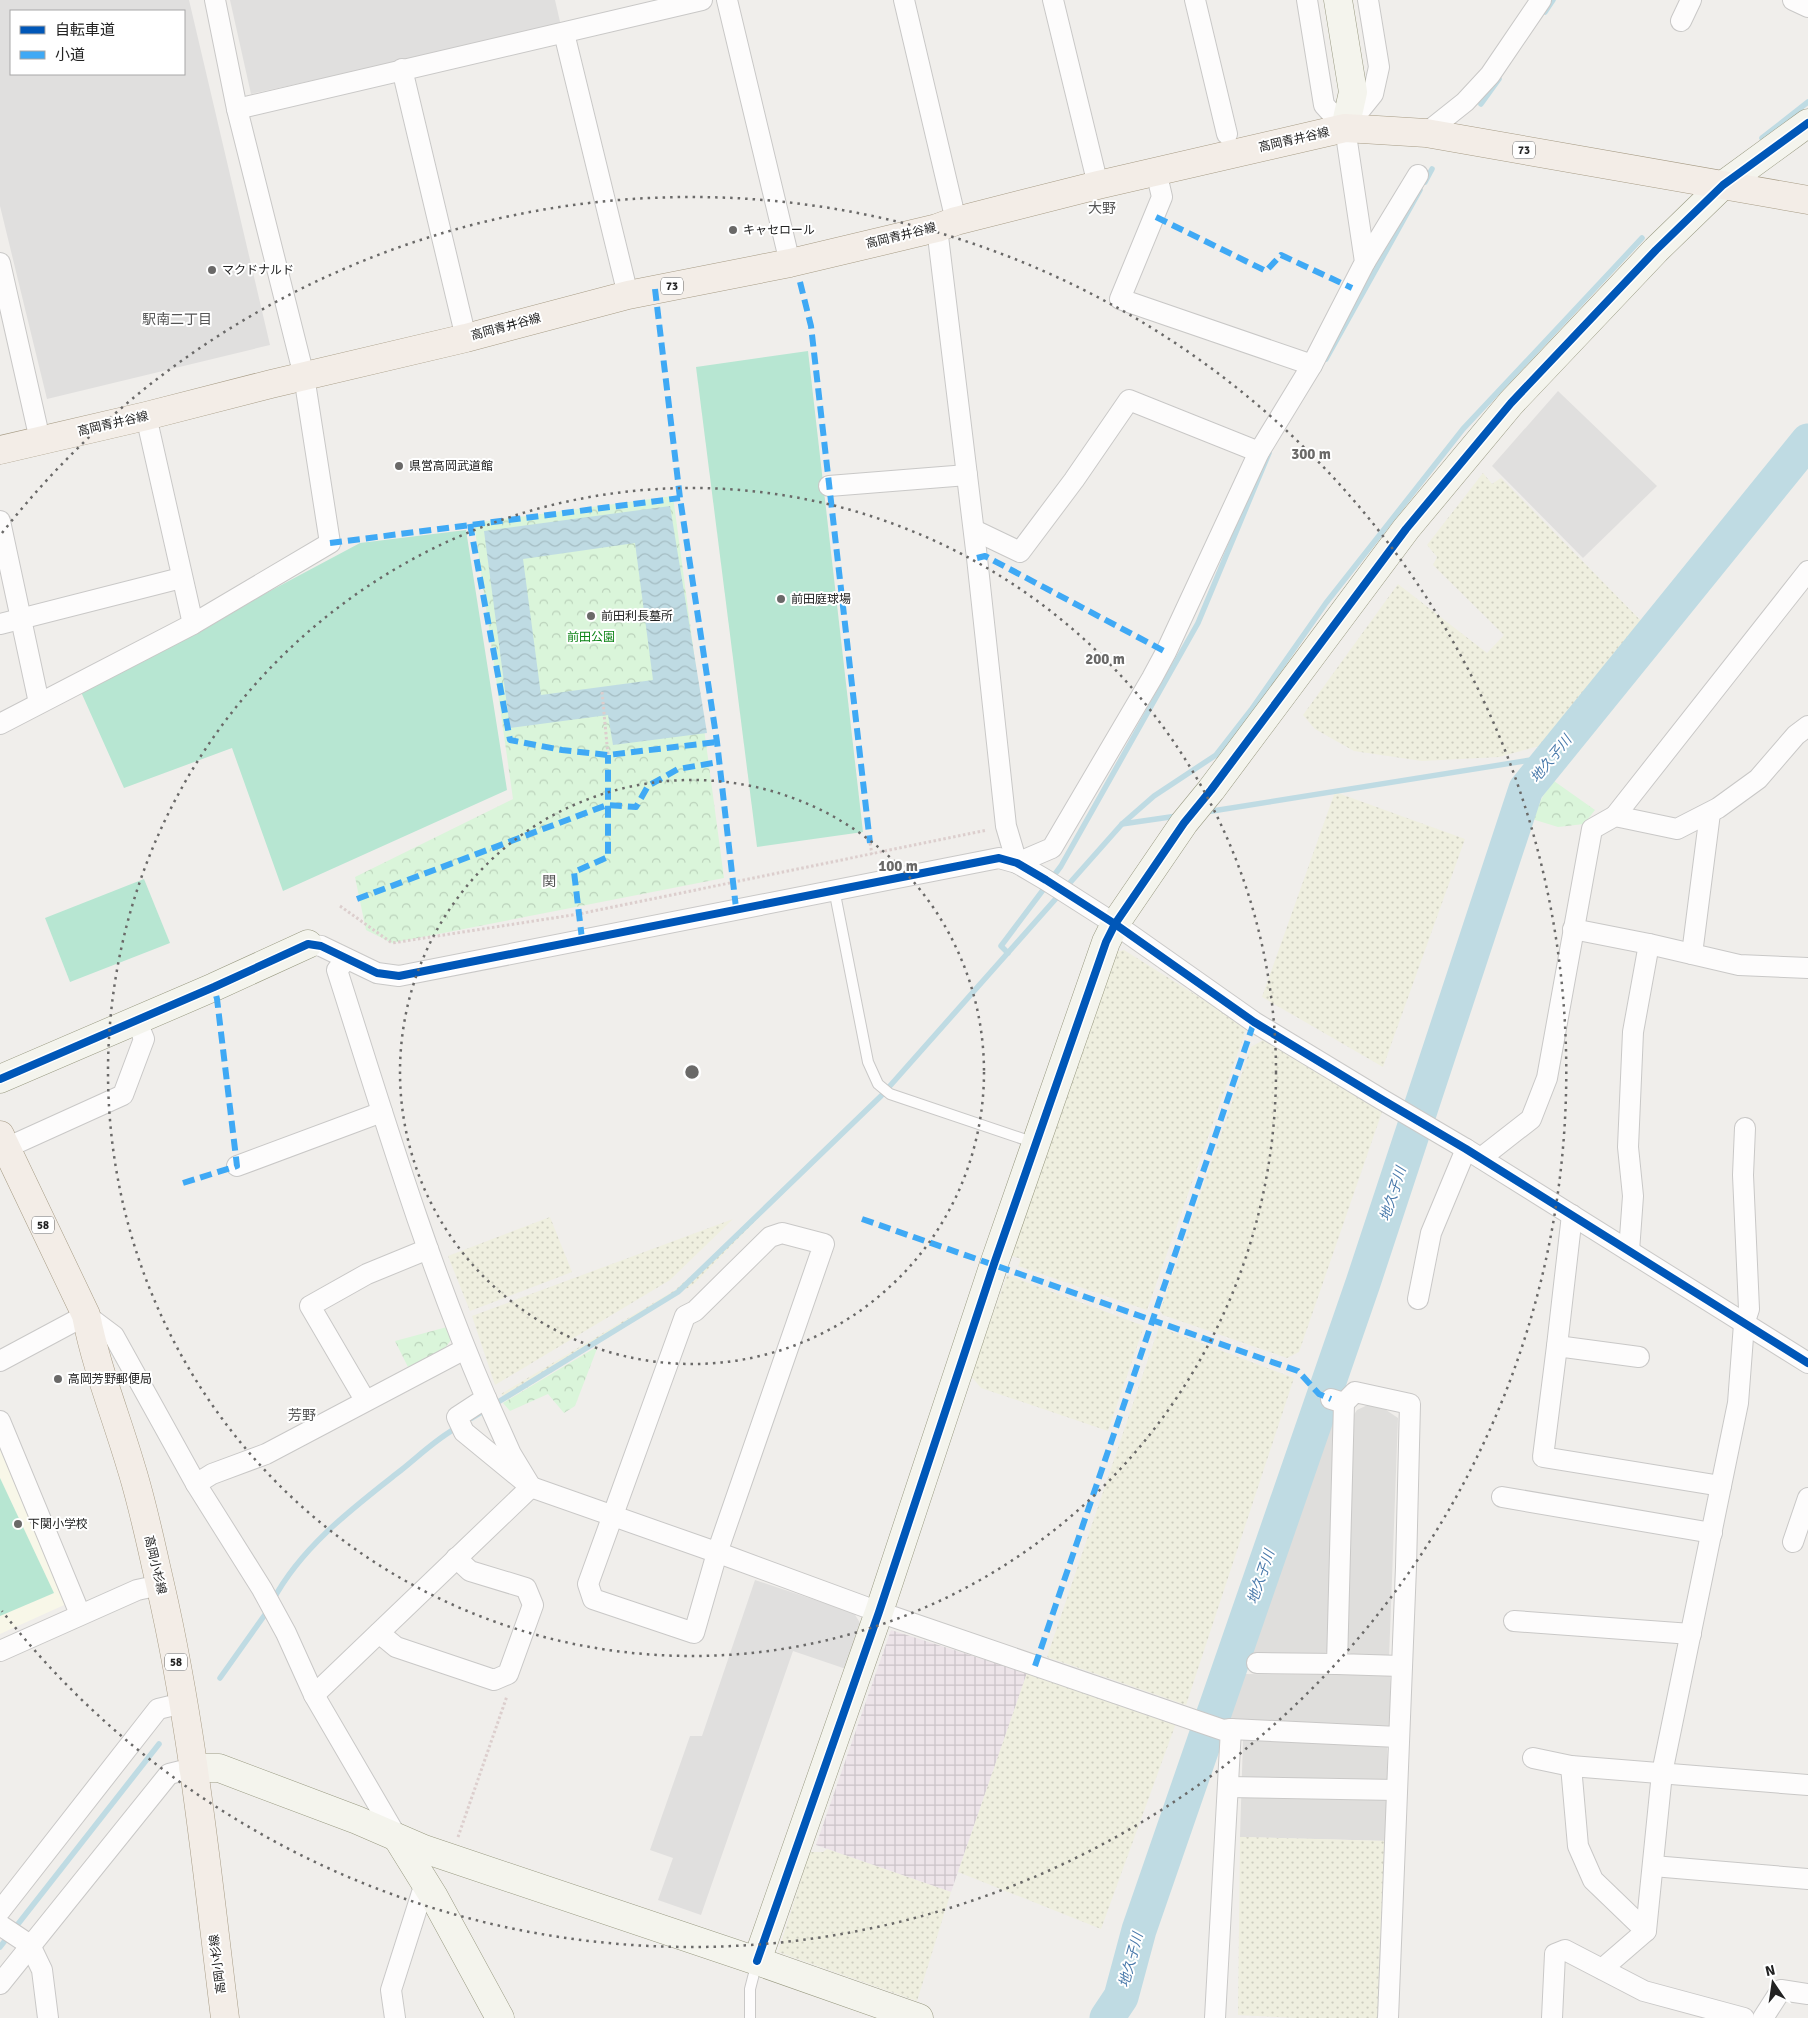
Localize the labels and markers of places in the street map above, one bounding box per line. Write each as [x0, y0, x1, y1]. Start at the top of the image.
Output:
place label: キャセロール [743, 223, 815, 238]
marker: キャセロール [727, 224, 739, 236]
place label: マクドナルド [222, 263, 294, 278]
marker: マクドナルド [206, 264, 218, 276]
place label: 県営高岡武道館 [409, 459, 493, 474]
marker: 県営高岡武道館 [393, 460, 405, 472]
place label: 前田庭球場 [791, 592, 851, 607]
marker: 前田庭球場 [775, 593, 787, 605]
place label: 前田利長墓所 [601, 609, 673, 624]
marker: 前田利長墓所 [585, 610, 597, 622]
centre of rings [683, 1063, 701, 1081]
place label: 高岡芳野郵便局 [68, 1372, 152, 1387]
marker: 高岡芳野郵便局 [52, 1373, 64, 1385]
place label: 下関小学校 [28, 1517, 88, 1532]
marker: 下関小学校 [12, 1518, 24, 1530]

